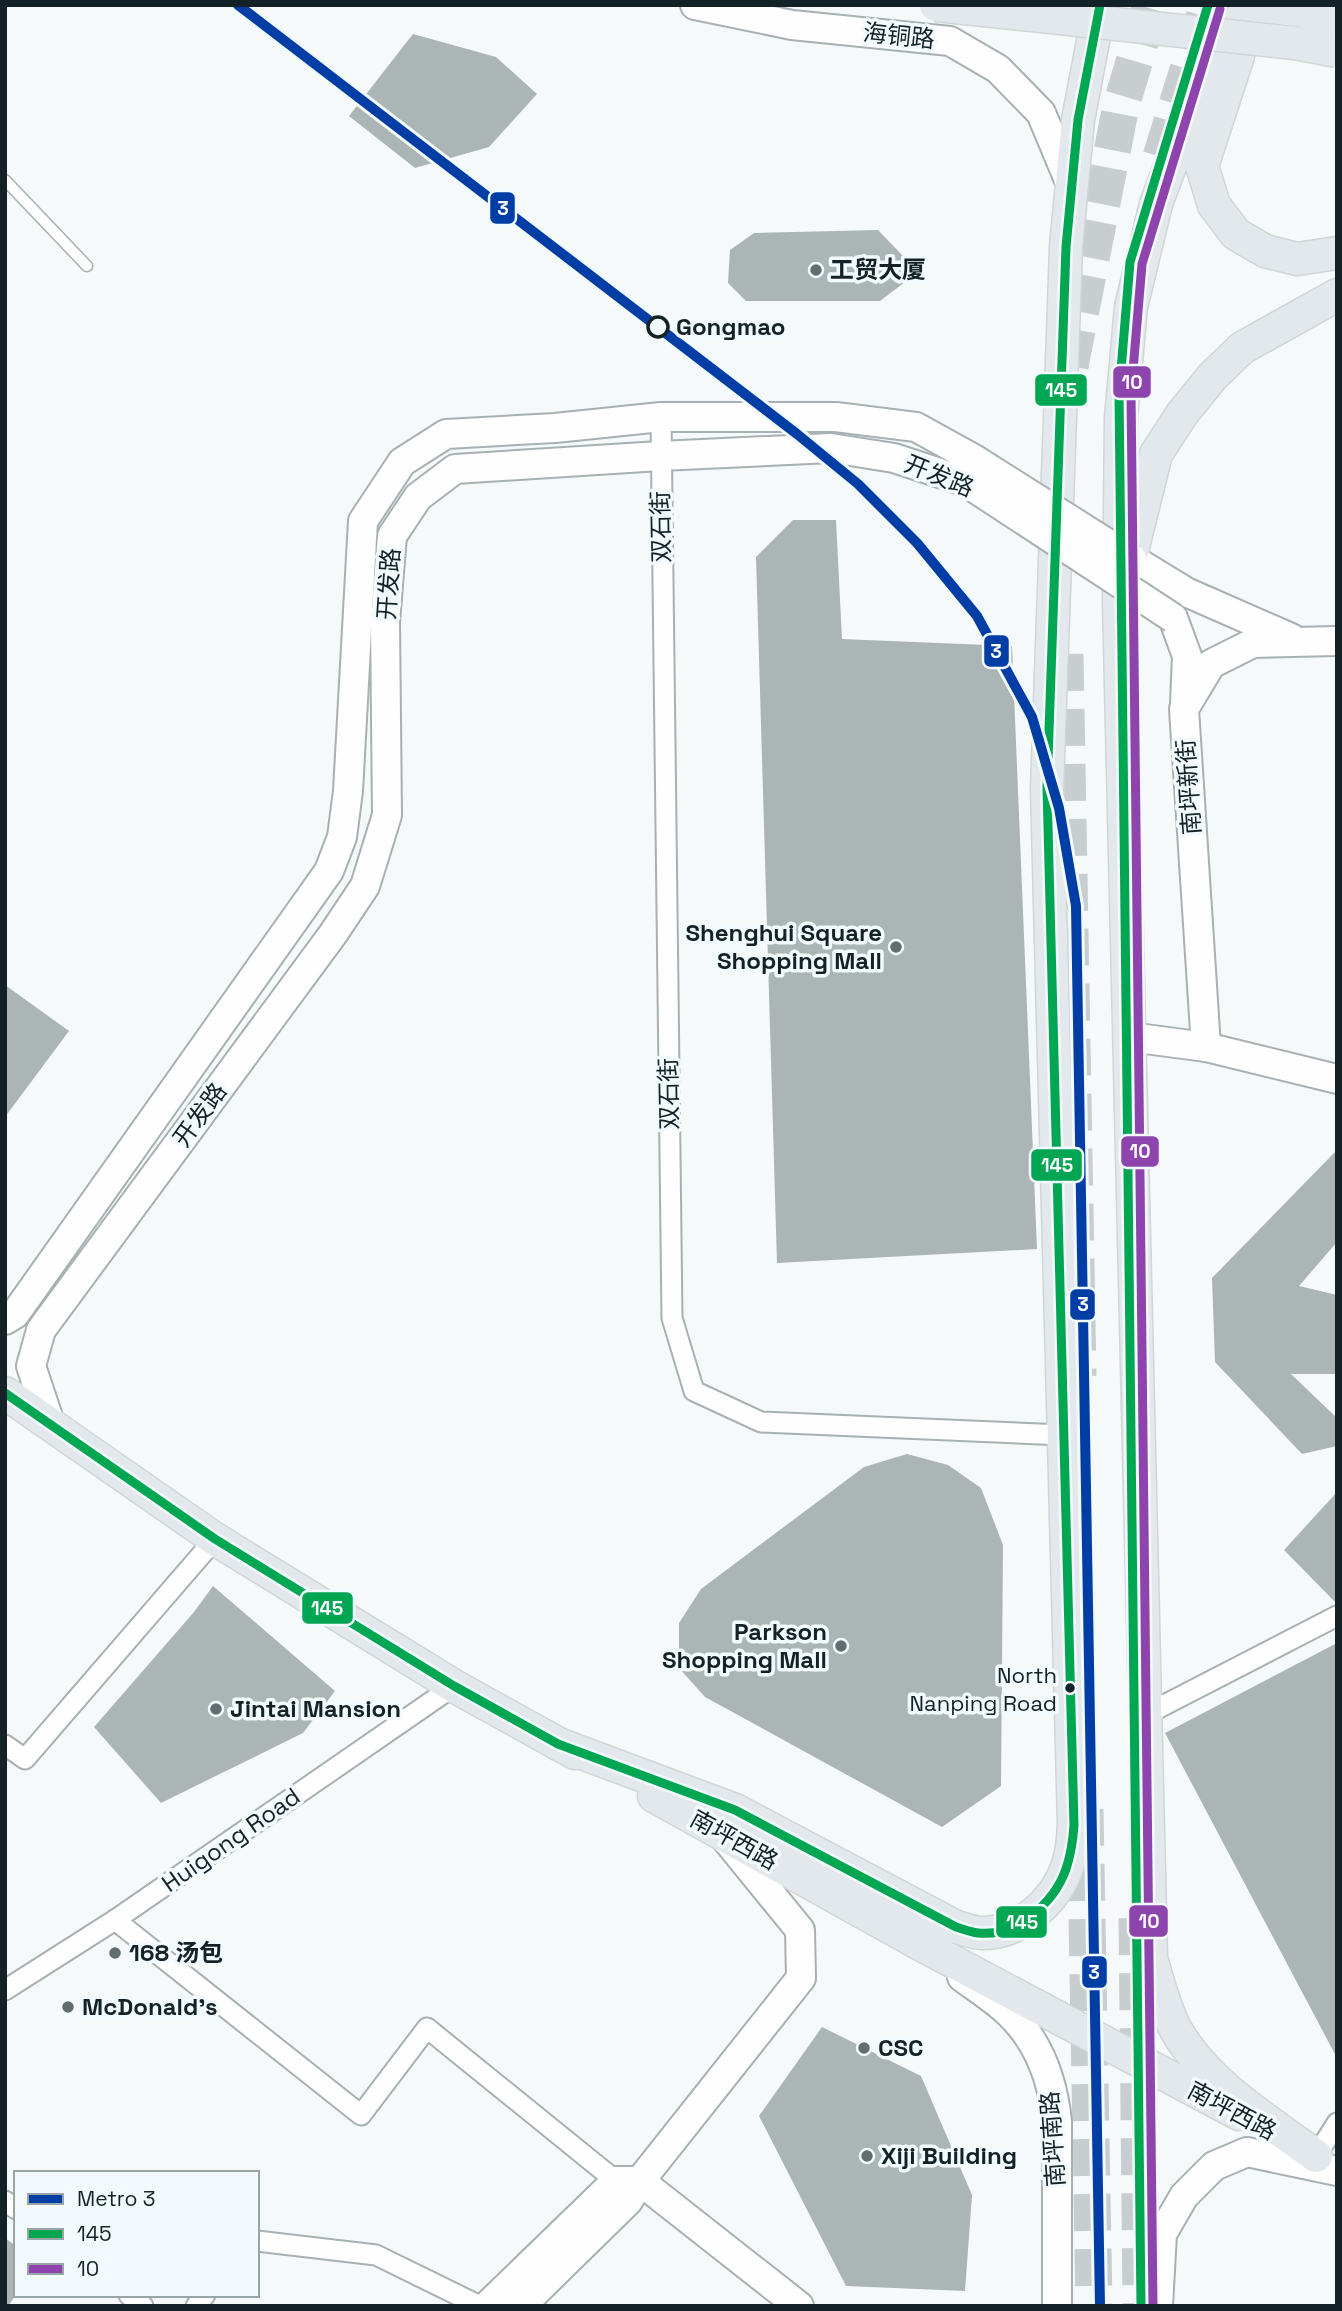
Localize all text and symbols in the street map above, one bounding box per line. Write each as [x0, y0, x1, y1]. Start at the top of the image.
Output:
street label: 海铜路 [862, 16, 936, 55]
line badge: 3 [489, 191, 516, 225]
text: 3 [497, 196, 509, 221]
place label: 工贸大厦 [830, 254, 926, 285]
marker: 工贸大厦 [808, 262, 824, 278]
place label: Gongmao [676, 311, 786, 342]
marker: Gongmao [647, 316, 669, 338]
line badge: 10 [1112, 365, 1152, 399]
text: 10 [1122, 370, 1142, 395]
line badge: 145 [1034, 373, 1088, 407]
text: 145 [1045, 378, 1077, 403]
street label: 开发路 [900, 448, 978, 503]
street label: 双石街 [644, 491, 677, 563]
street label: 开发路 [371, 547, 406, 621]
line badge: 3 [983, 634, 1010, 668]
text: 3 [990, 639, 1002, 664]
street label: 南坪新街 [1170, 738, 1207, 836]
place label: Shenghui Square Shopping Mall [685, 917, 882, 976]
marker: Shenghui Square Shopping Mall [888, 939, 904, 955]
street label: 双石街 [652, 1058, 685, 1130]
street label: 开发路 [166, 1076, 233, 1153]
line badge: 10 [1120, 1135, 1160, 1168]
text: 10 [1130, 1139, 1150, 1164]
line badge: 145 [1030, 1148, 1083, 1182]
text: 145 [1041, 1153, 1073, 1178]
line badge: 3 [1069, 1288, 1096, 1321]
text: 3 [1077, 1292, 1089, 1317]
line badge: 145 [301, 1591, 354, 1625]
text: 145 [311, 1596, 343, 1621]
place label: Parkson Shopping Mall [662, 1616, 827, 1675]
marker: Parkson Shopping Mall [833, 1638, 849, 1654]
place label: North Nanping Road [909, 1661, 1057, 1717]
marker: North Nanping Road [1063, 1681, 1077, 1695]
place label: Jintai Mansion [230, 1693, 401, 1724]
marker: Jintai Mansion [208, 1701, 224, 1717]
street label: Huigong Road [156, 1781, 306, 1899]
street label: 南坪西路 [685, 1803, 784, 1876]
line badge: 10 [1128, 1904, 1169, 1938]
line badge: 145 [995, 1905, 1048, 1939]
text: 10 [1139, 1909, 1159, 1934]
text: 145 [1006, 1910, 1038, 1935]
place label: 168 汤包 [129, 1937, 223, 1968]
marker: 168 汤包 [107, 1945, 123, 1961]
line badge: 3 [1081, 1955, 1108, 1989]
text: 3 [1088, 1960, 1100, 1985]
place label: McDonald's [82, 1991, 218, 2022]
marker: McDonald's [60, 1999, 76, 2015]
place label: CSC [878, 2032, 923, 2063]
marker: CSC [856, 2040, 872, 2056]
street label: 南坪西路 [1183, 2074, 1282, 2147]
street label: 南坪南路 [1034, 2090, 1071, 2188]
place label: Xiji Building [881, 2140, 1017, 2171]
marker: Xiji Building [859, 2148, 875, 2164]
legend [14, 2171, 259, 2297]
text: Metro 3 [77, 2185, 155, 2212]
text: 145 [77, 2220, 111, 2247]
text: 10 [77, 2255, 99, 2282]

